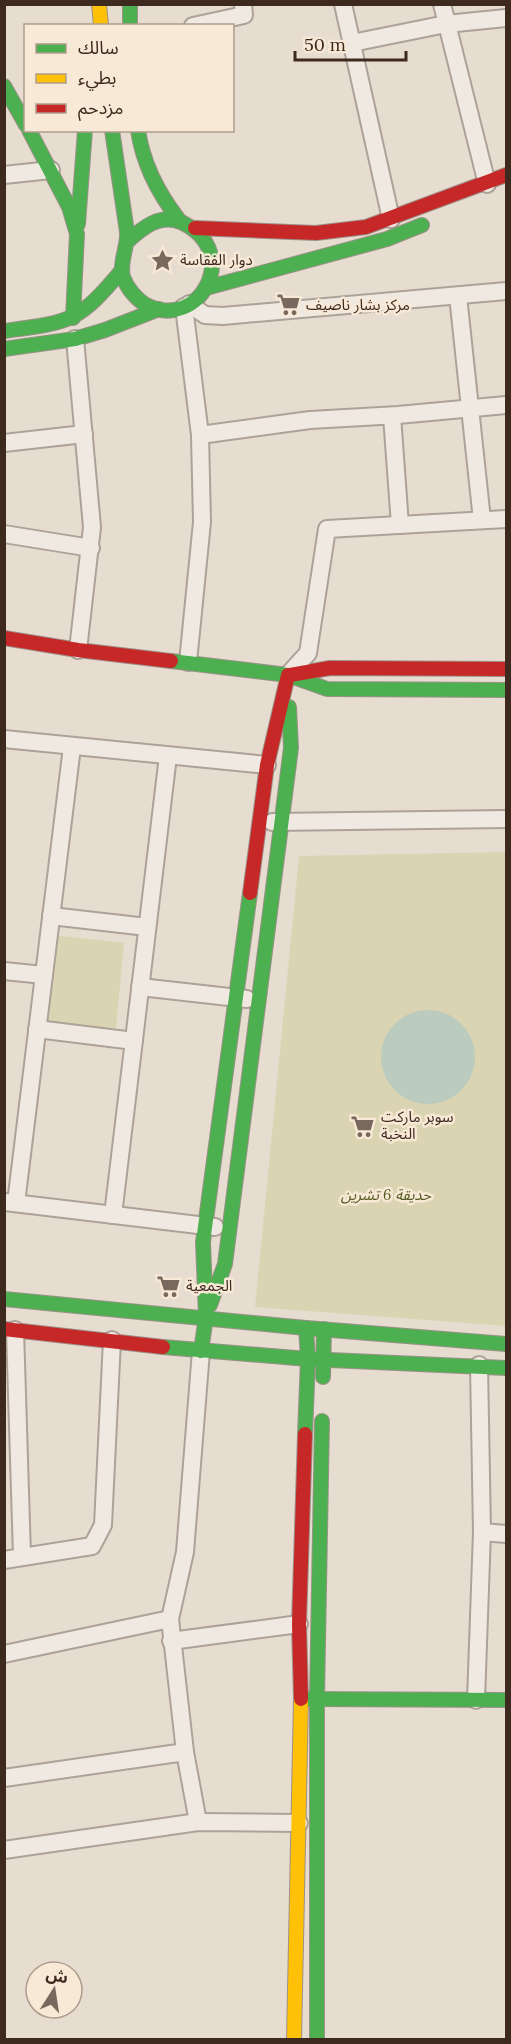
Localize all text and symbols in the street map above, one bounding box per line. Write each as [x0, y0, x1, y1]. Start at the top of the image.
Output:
legend [24, 24, 234, 132]
scale bar [295, 24, 406, 62]
text: 50 m [304, 33, 346, 56]
text: سالك [78, 36, 119, 59]
text: بطيء [78, 66, 116, 91]
text: مزدحم [78, 96, 123, 121]
place icon: دوار الفقاسة [149, 247, 175, 273]
place label: دوار الفقاسة [180, 250, 253, 269]
supermarket icon: مركز بشار ناصيف [275, 292, 301, 318]
place label: مركز بشار ناصيف [306, 295, 410, 314]
place label: سوبر ماركت النخبة [381, 1107, 454, 1143]
supermarket icon: سوبر ماركت النخبة [350, 1113, 376, 1139]
park label: حديقة 6 تشرين [341, 1185, 431, 1204]
supermarket icon: الجمعية [155, 1273, 181, 1299]
place label: الجمعية [186, 1276, 232, 1295]
north arrow [24, 1960, 84, 2020]
text: ش [44, 1963, 70, 1987]

